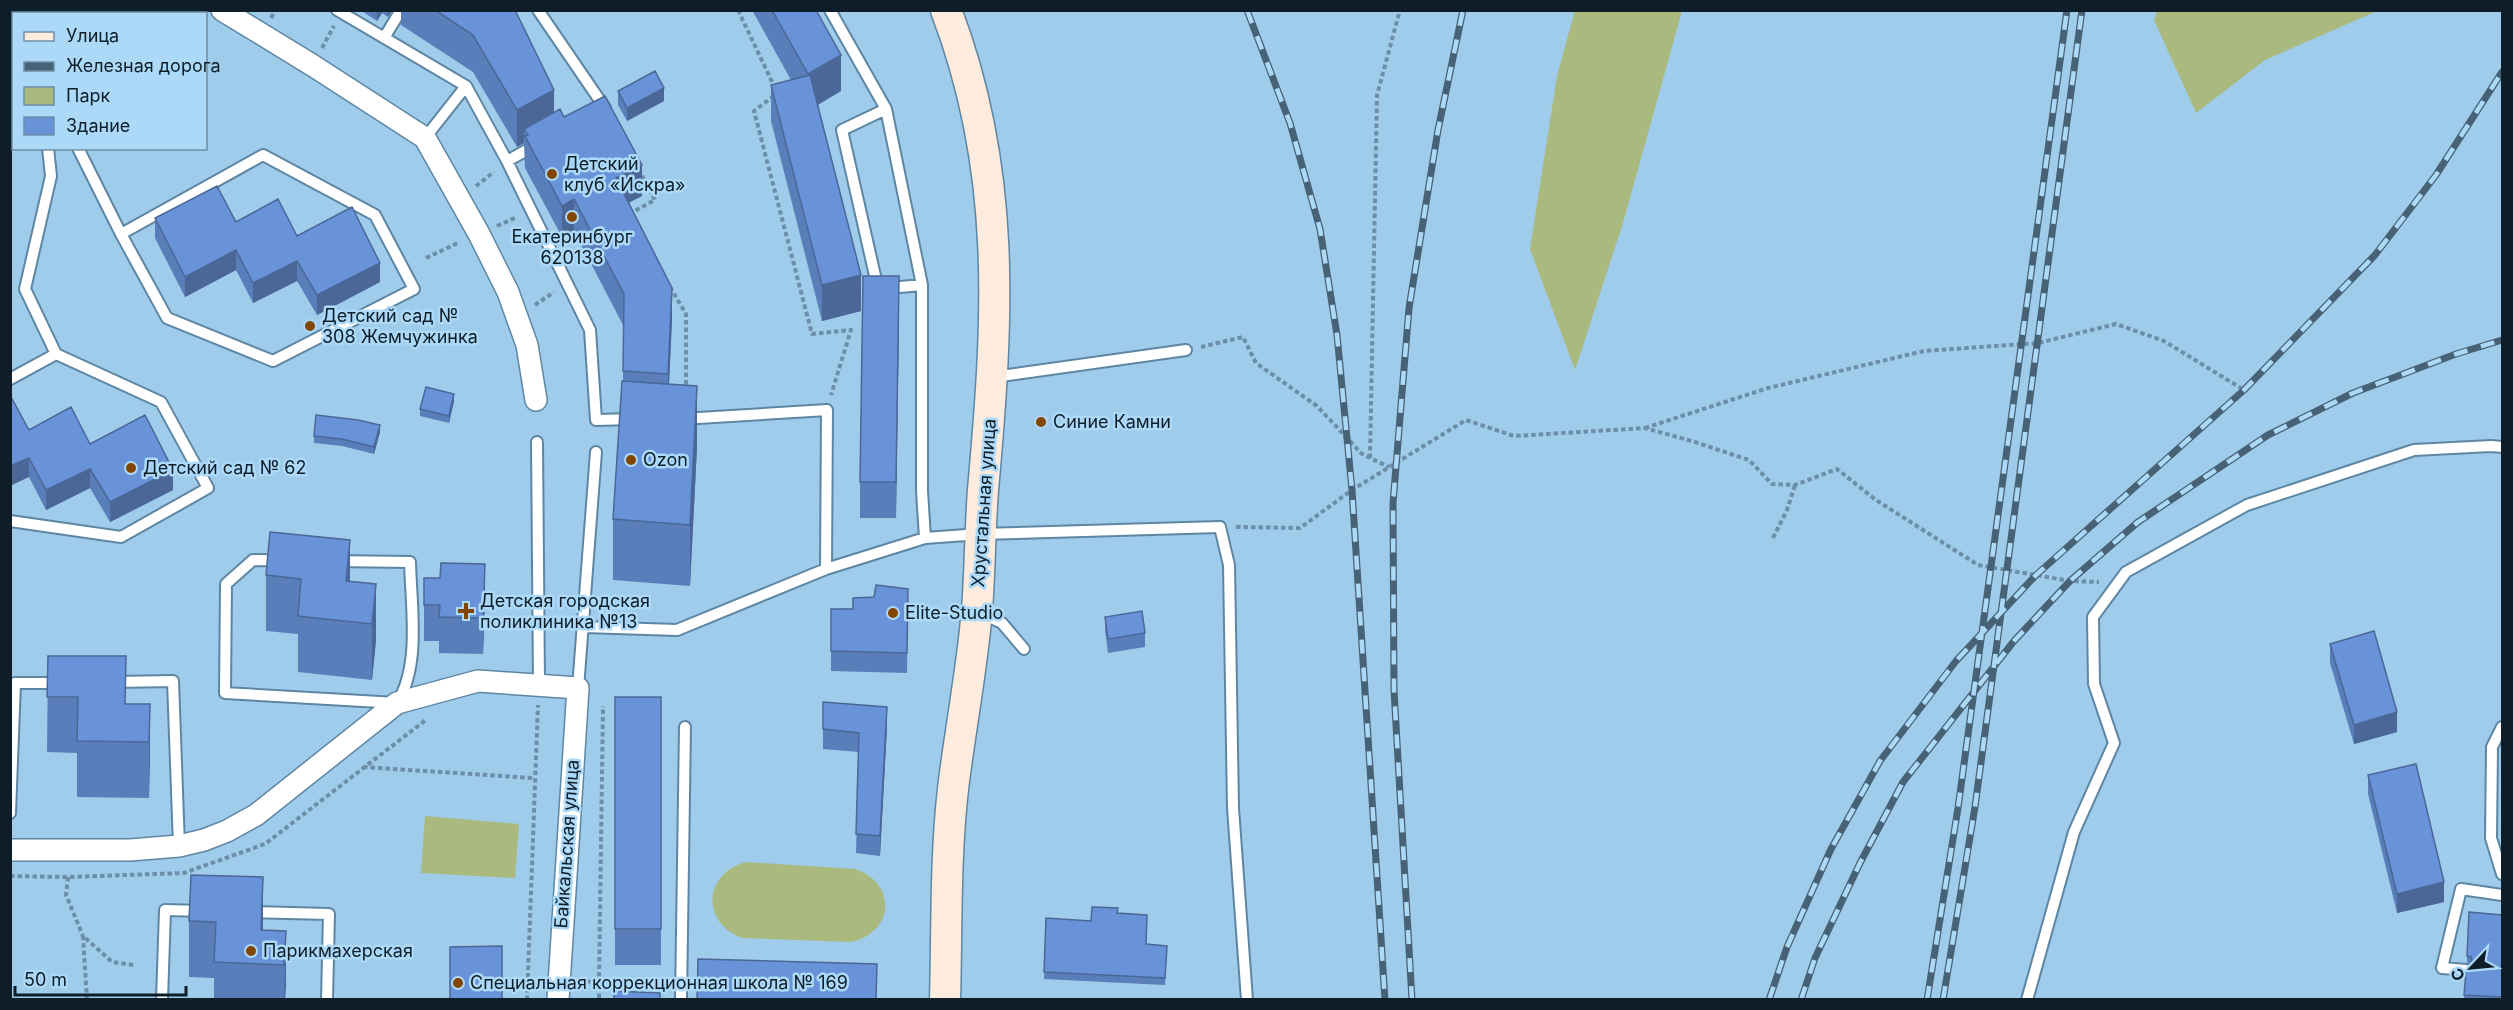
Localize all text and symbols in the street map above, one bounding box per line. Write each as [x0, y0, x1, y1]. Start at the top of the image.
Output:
legend [12, 12, 207, 150]
text: Улица [66, 25, 119, 46]
text: Железная дорога [66, 55, 221, 76]
text: Парк [66, 85, 111, 106]
text: Здание [66, 115, 130, 136]
place label: Детский клуб «Искра» [564, 153, 686, 195]
marker: Детский клуб «Искра» [545, 167, 559, 181]
marker: Екатеринбург 620138 [565, 210, 579, 224]
place label: Екатеринбург 620138 [511, 226, 633, 268]
place label: Детский сад № 308 Жемчужинка [322, 305, 478, 347]
marker: Детский сад № 308 Жемчужинка [303, 319, 317, 333]
place label: Синие Камни [1053, 411, 1171, 432]
marker: Синие Камни [1034, 415, 1048, 429]
street label: Хрустальная улица [967, 418, 1000, 588]
place label: Ozon [643, 449, 688, 470]
marker: Ozon [624, 453, 638, 467]
place label: Детский сад № 62 [143, 457, 307, 478]
marker: Детский сад № 62 [124, 461, 138, 475]
place label: Детская городская поликлиника №13 [480, 590, 650, 632]
marker: Детская городская поликлиника №13 [457, 602, 475, 620]
place label: Elite-Studio [905, 602, 1003, 623]
marker: Elite-Studio [886, 606, 900, 620]
street label: Байкальская улица [550, 759, 583, 929]
north arrow [2441, 938, 2501, 998]
place label: Парикмахерская [263, 940, 413, 961]
marker: Парикмахерская [244, 944, 258, 958]
scale bar [15, 959, 186, 997]
text: С [2446, 965, 2469, 984]
text: 50 m [24, 969, 67, 990]
place label: Специальная коррекционная школа № 169 [470, 972, 848, 993]
marker: Специальная коррекционная школа № 169 [451, 976, 465, 990]

